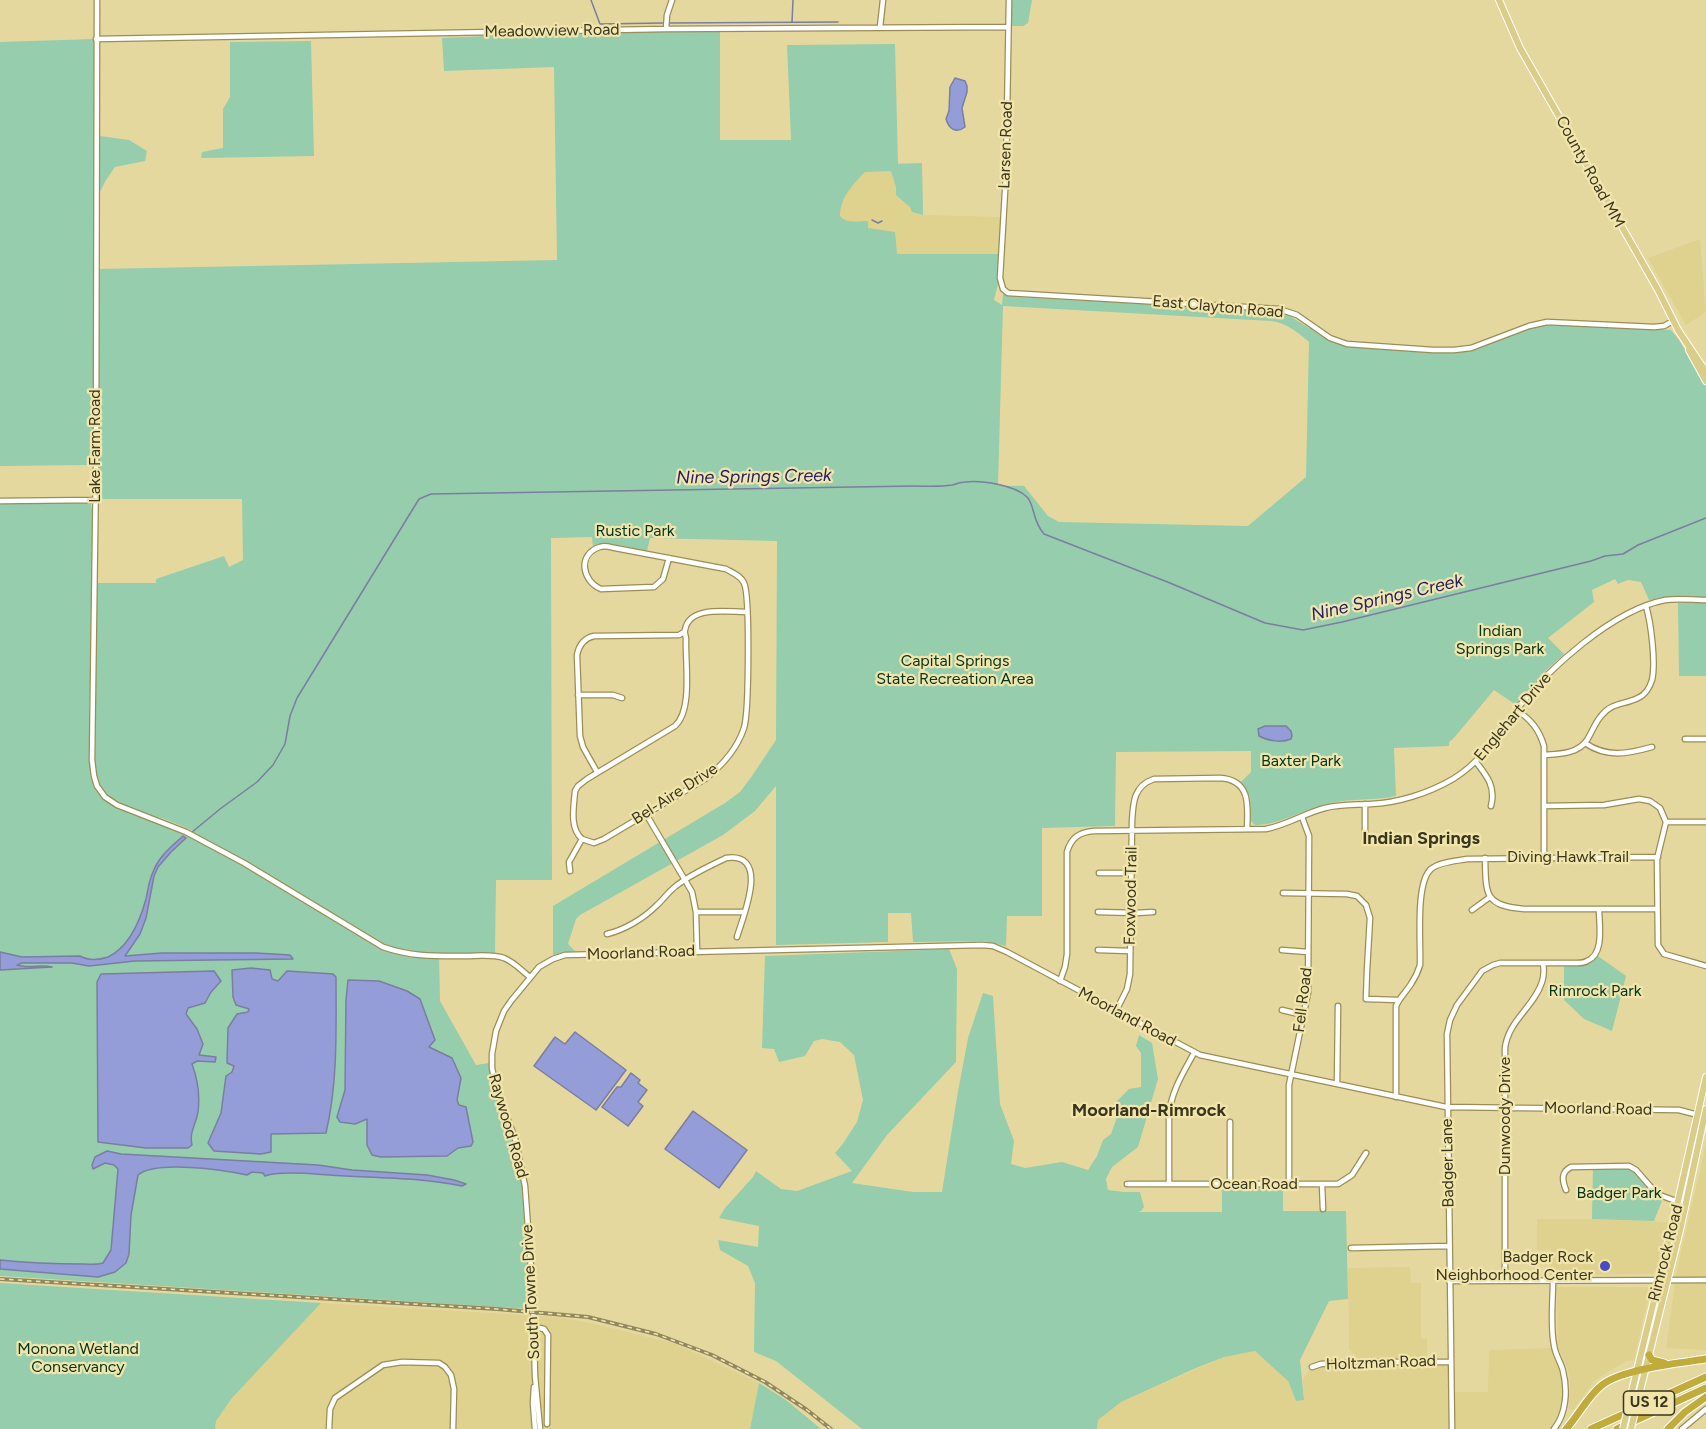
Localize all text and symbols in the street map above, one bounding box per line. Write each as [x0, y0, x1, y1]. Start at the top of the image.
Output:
street label: Meadowview Road [484, 20, 620, 42]
street label: Larsen Road [995, 101, 1017, 189]
street label: County Road MM [1551, 113, 1629, 231]
street label: East Clayton Road [1152, 292, 1284, 322]
street label: Lake Farm Road [85, 389, 105, 503]
water label: Nine Springs Creek [676, 465, 832, 489]
park label: Rustic Park [595, 521, 675, 541]
water label: Nine Springs Creek [1309, 570, 1465, 626]
park label: Indian Springs Park [1456, 621, 1544, 659]
park label: Capital Springs State Recreation Area [876, 651, 1034, 689]
street label: Englehart Drive [1470, 669, 1556, 765]
park label: Baxter Park [1261, 751, 1341, 771]
street label: Bel-Aire Drive [629, 759, 721, 829]
district label: Indian Springs [1362, 828, 1480, 850]
street label: Foxwood Trail [1121, 847, 1141, 945]
street label: Diving Hawk Trail [1507, 847, 1629, 867]
street label: Moorland Road [587, 942, 695, 964]
street label: Fell Road [1290, 966, 1316, 1034]
park label: Rimrock Park [1549, 981, 1641, 1001]
street label: Moorland Road [1075, 983, 1179, 1051]
street label: Dunwoody Drive [1495, 1057, 1515, 1175]
street label: Raywood Road [484, 1072, 532, 1180]
street label: Moorland Road [1544, 1098, 1652, 1120]
district label: Moorland-Rimrock [1072, 1100, 1226, 1122]
street label: Badger Lane [1438, 1118, 1458, 1208]
street label: Ocean Road [1210, 1174, 1298, 1194]
park label: Badger Park [1576, 1183, 1662, 1203]
street label: Rimrock Road [1645, 1203, 1687, 1303]
street label: South Towne Drive [518, 1224, 544, 1360]
place label: Badger Rock Neighborhood Center [1436, 1247, 1593, 1285]
marker: Badger Rock Neighborhood Center [1598, 1259, 1612, 1273]
park label: Monona Wetland Conservancy [17, 1339, 139, 1377]
street label: Holtzman Road [1326, 1351, 1436, 1375]
road number: US 12 [1624, 1391, 1674, 1415]

